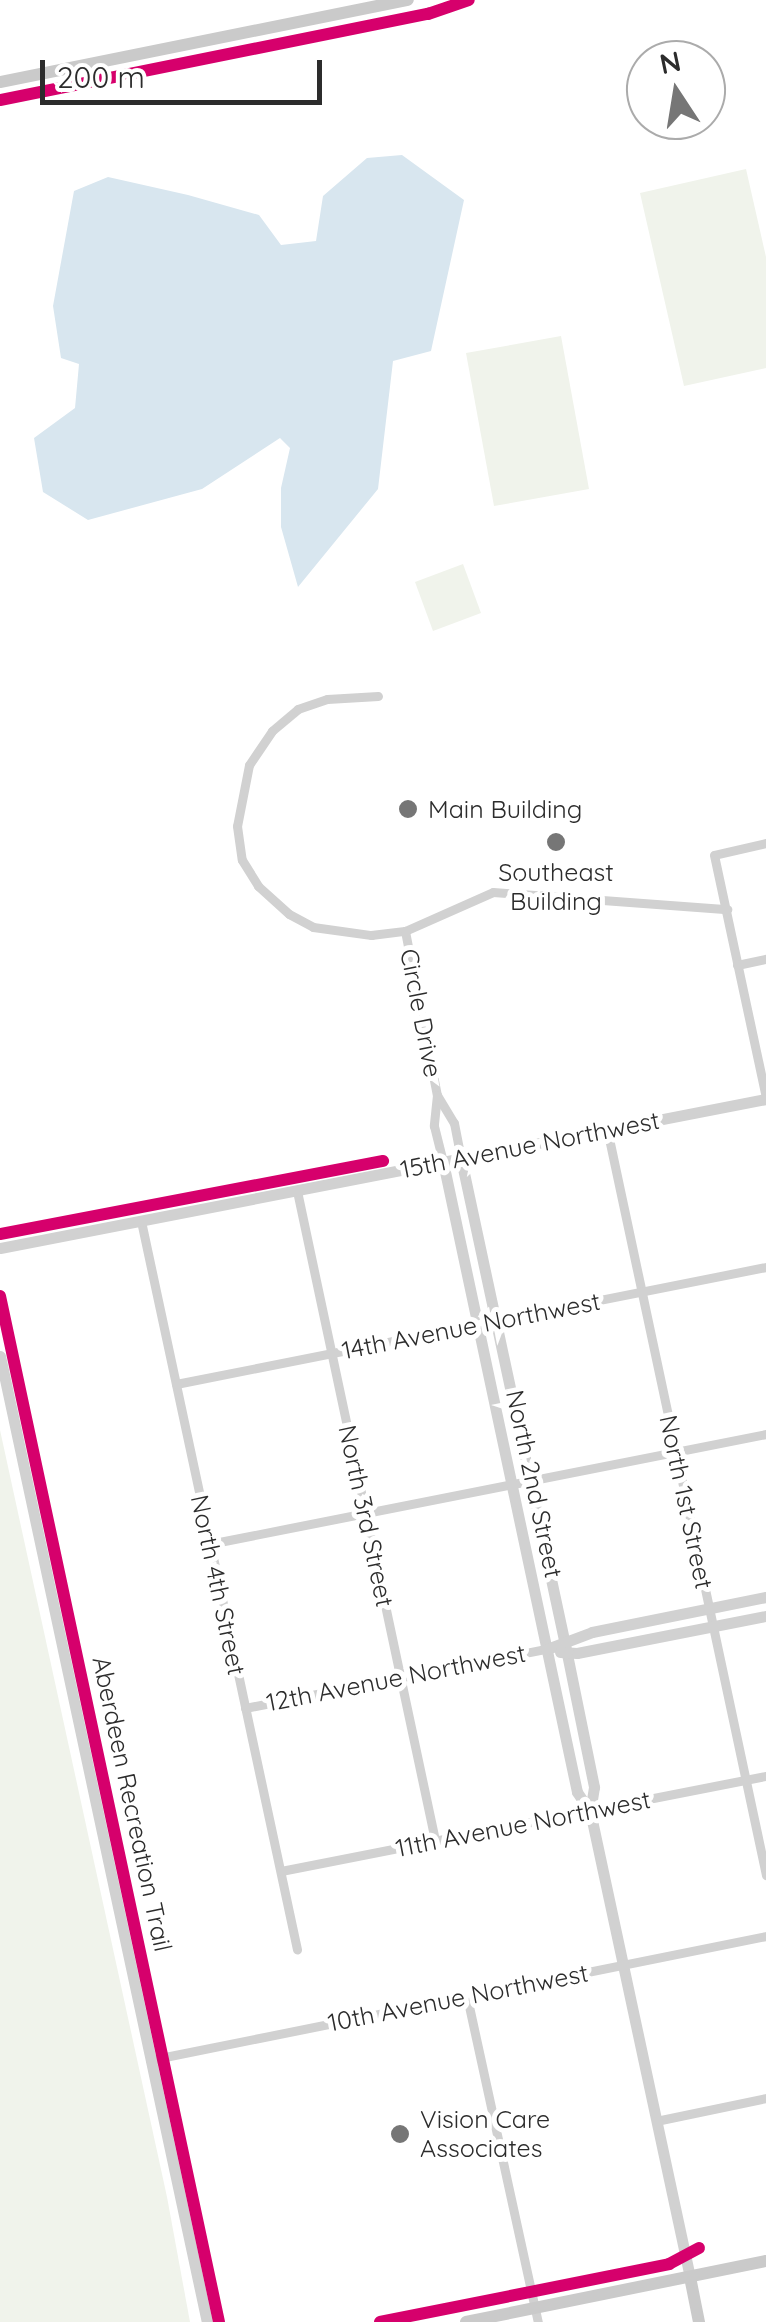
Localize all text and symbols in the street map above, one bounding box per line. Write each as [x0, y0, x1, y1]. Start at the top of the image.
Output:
scale bar [45, 40, 328, 102]
north arrow [626, 40, 726, 140]
text: N [656, 43, 684, 81]
text: 200 m [57, 58, 145, 96]
place label: Main Building [428, 794, 582, 824]
marker: Main Building [397, 798, 419, 820]
marker: Southeast Building [545, 831, 567, 853]
place label: Southeast Building [498, 858, 614, 917]
street label: Circle Drive [394, 946, 448, 1080]
street label: 15th Avenue Northwest [398, 1105, 662, 1185]
street label: 14th Avenue Northwest [339, 1286, 603, 1366]
street label: North 2nd Street [499, 1387, 569, 1581]
street label: North 1st Street [653, 1412, 719, 1592]
street label: North 3rd Street [332, 1422, 400, 1610]
street label: North 4th Street [184, 1492, 252, 1678]
street label: 12th Avenue Northwest [264, 1638, 528, 1718]
street label: Aberdeen Recreation Trail [86, 1654, 178, 1954]
street label: 11th Avenue Northwest [393, 1785, 653, 1863]
street label: 10th Avenue Northwest [325, 1958, 591, 2038]
place label: Vision Care Associates [420, 2105, 550, 2164]
marker: Vision Care Associates [389, 2123, 411, 2145]

